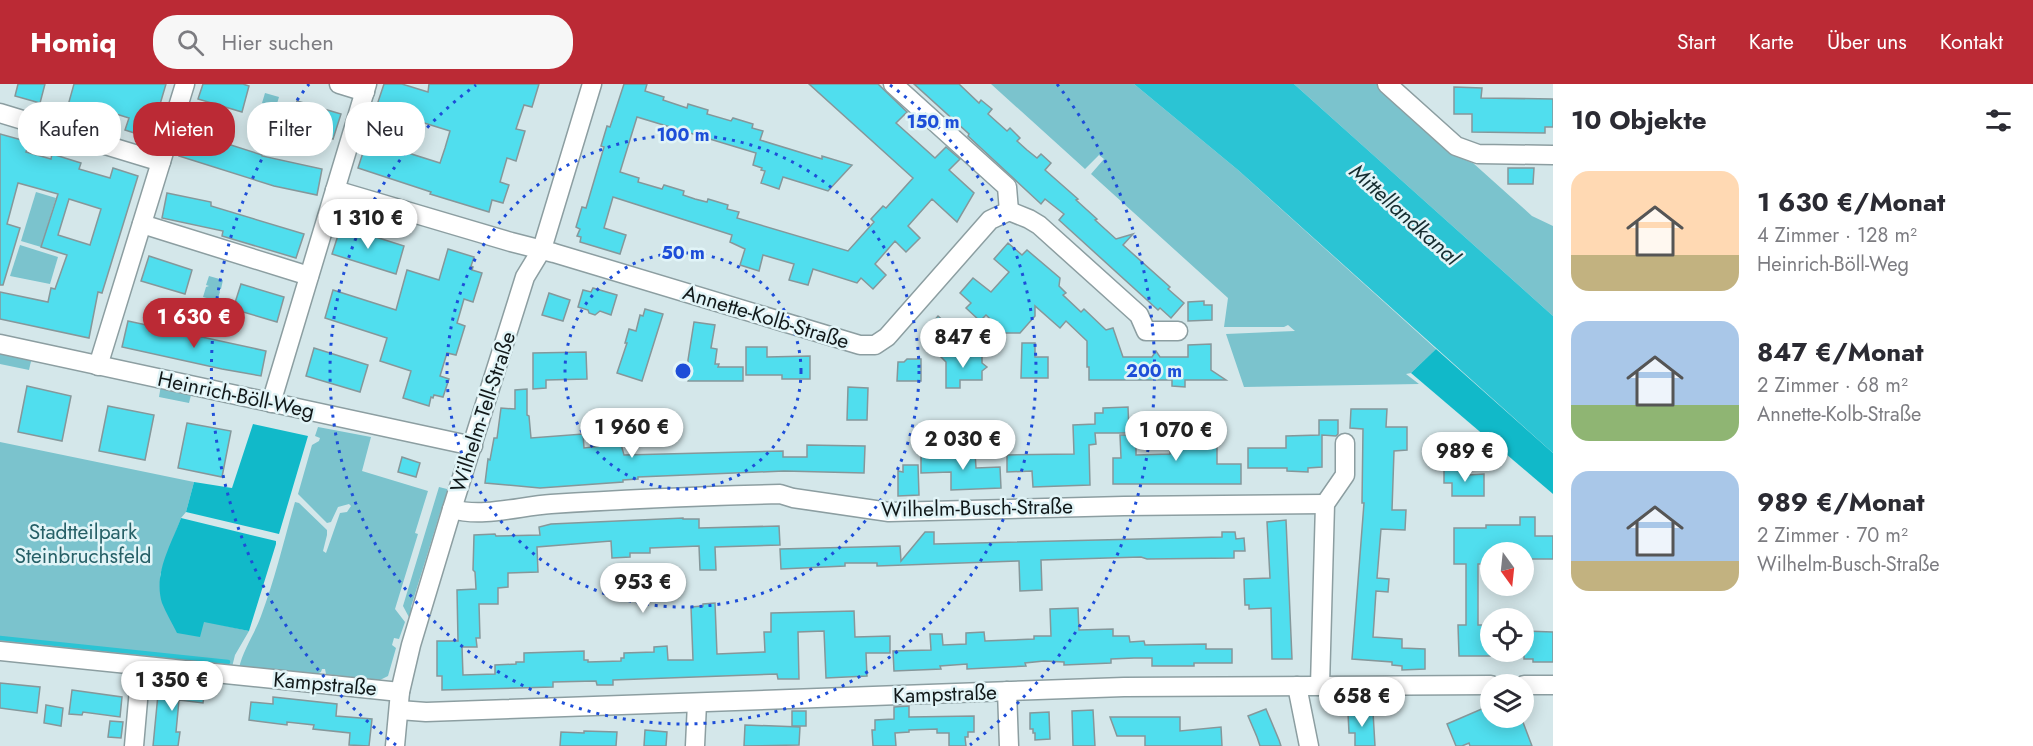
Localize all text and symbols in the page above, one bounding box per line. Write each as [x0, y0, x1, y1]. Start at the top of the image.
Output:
search box [153, 15, 573, 69]
text: Homiq [30, 22, 117, 63]
icon: search [174, 26, 207, 59]
text: Hier suchen [222, 26, 334, 58]
text: Start [1677, 27, 1716, 57]
text: Karte [1749, 27, 1794, 57]
text: Über uns [1827, 27, 1907, 57]
text: Kontakt [1940, 27, 2003, 57]
text: 10 Objekte [1571, 101, 1707, 139]
chip: Kaufen [18, 102, 121, 156]
chip: Mieten [133, 102, 235, 156]
chip: Filter [247, 102, 333, 156]
chip: Neu [345, 102, 425, 156]
icon: filters [1982, 104, 2015, 137]
text: 150 m [907, 109, 959, 135]
text: 100 m [656, 122, 710, 148]
water label: Mittellandkanal [1343, 156, 1468, 273]
text: 1 630 €/Monat [1757, 183, 1945, 221]
icon: home [1619, 195, 1691, 267]
pin: 1 310 € [313, 199, 423, 250]
text: 1 310 € [332, 204, 404, 233]
text: 4 Zimmer · 128 m² [1757, 221, 1917, 250]
text: 50 m [661, 240, 705, 266]
text: Heinrich-Böll-Weg [1757, 250, 1909, 279]
street label: Annette-Kolb-Straße [679, 277, 853, 357]
pin: 1 630 € [139, 298, 249, 349]
text: 1 630 € [157, 303, 231, 332]
pin: 847 € [921, 318, 1005, 369]
text: 847 € [934, 323, 992, 352]
street label: Wilhelm-Tell-Straße [443, 327, 523, 496]
text: 847 €/Monat [1757, 333, 1924, 371]
icon: home [1619, 345, 1691, 417]
text: 200 m [1126, 358, 1182, 384]
centre of rings [673, 361, 693, 381]
street label: Heinrich-Böll-Weg [155, 364, 317, 426]
text: 2 Zimmer · 68 m² [1757, 371, 1908, 400]
text: Annette-Kolb-Straße [1757, 400, 1921, 429]
pin: 1 960 € [577, 408, 687, 459]
pin: 1 070 € [1121, 411, 1231, 462]
text: 1 960 € [594, 413, 670, 442]
text: 1 070 € [1139, 416, 1213, 445]
pin: 2 030 € [908, 420, 1018, 471]
text: 2 030 € [924, 425, 1002, 454]
pin: 989 € [1423, 432, 1507, 483]
text: 989 € [1436, 437, 1494, 466]
text: 989 €/Monat [1757, 483, 1924, 521]
street label: Wilhelm-Busch-Straße [881, 491, 1073, 525]
icon: home [1619, 495, 1691, 567]
park label: Stadtteilpark Steinbruchsfeld [14, 517, 152, 571]
text: 2 Zimmer · 70 m² [1757, 521, 1908, 550]
north arrow [1480, 542, 1534, 596]
map controls [1480, 542, 1534, 728]
text: Wilhelm-Busch-Straße [1757, 550, 1940, 579]
pin: 953 € [601, 563, 685, 614]
text: 953 € [614, 568, 672, 597]
button: locate [1480, 608, 1534, 662]
pin: 1 350 € [117, 661, 227, 712]
street label: Kampstraße [272, 665, 378, 703]
text: 1 350 € [135, 666, 209, 695]
button: layers [1480, 674, 1534, 728]
street label: Kampstraße [893, 677, 998, 711]
pin: 658 € [1320, 677, 1404, 728]
text: 658 € [1333, 682, 1391, 711]

